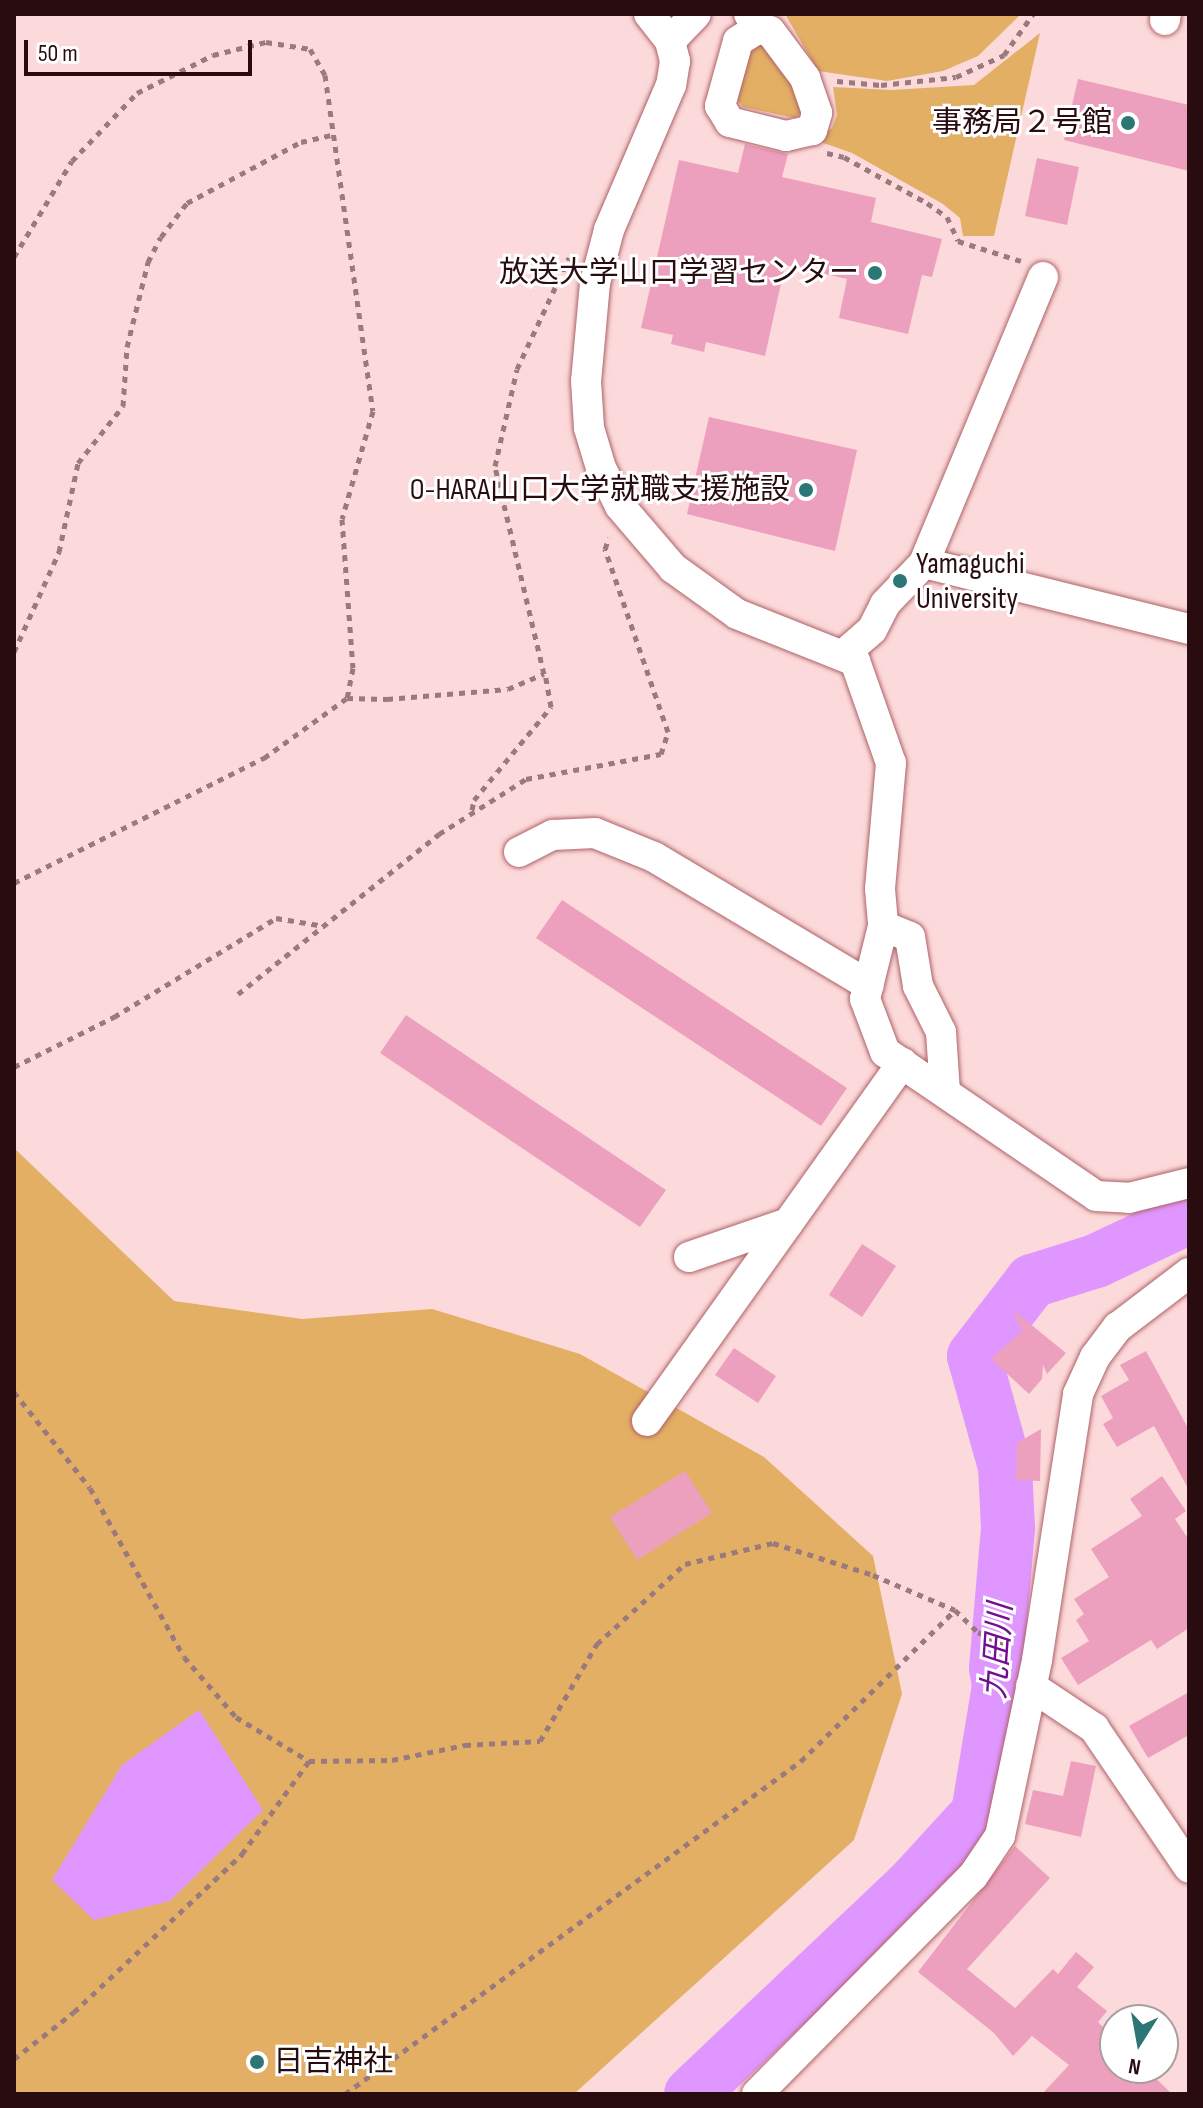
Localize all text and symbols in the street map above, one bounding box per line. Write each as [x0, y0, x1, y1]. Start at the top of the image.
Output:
scale bar [28, 24, 256, 74]
text: 50 m [38, 39, 78, 68]
place label: 事務局２号館 [932, 105, 1112, 141]
marker: 事務局２号館 [1119, 114, 1137, 132]
place label: 放送大学山口学習センター [499, 255, 859, 291]
marker: 放送大学山口学習センター [866, 264, 884, 282]
place label: O-HARA山口大学就職支援施設 [410, 472, 790, 508]
marker: O-HARA山口大学就職支援施設 [797, 481, 815, 499]
place label: Yamaguchi University [916, 546, 1025, 616]
marker: Yamaguchi University [891, 572, 909, 590]
water label: 九田川 [976, 1602, 1022, 1700]
north arrow [1099, 2004, 1179, 2084]
place label: 日吉神社 [273, 2044, 393, 2080]
text: N [1126, 2052, 1143, 2080]
marker: 日吉神社 [248, 2053, 266, 2071]

